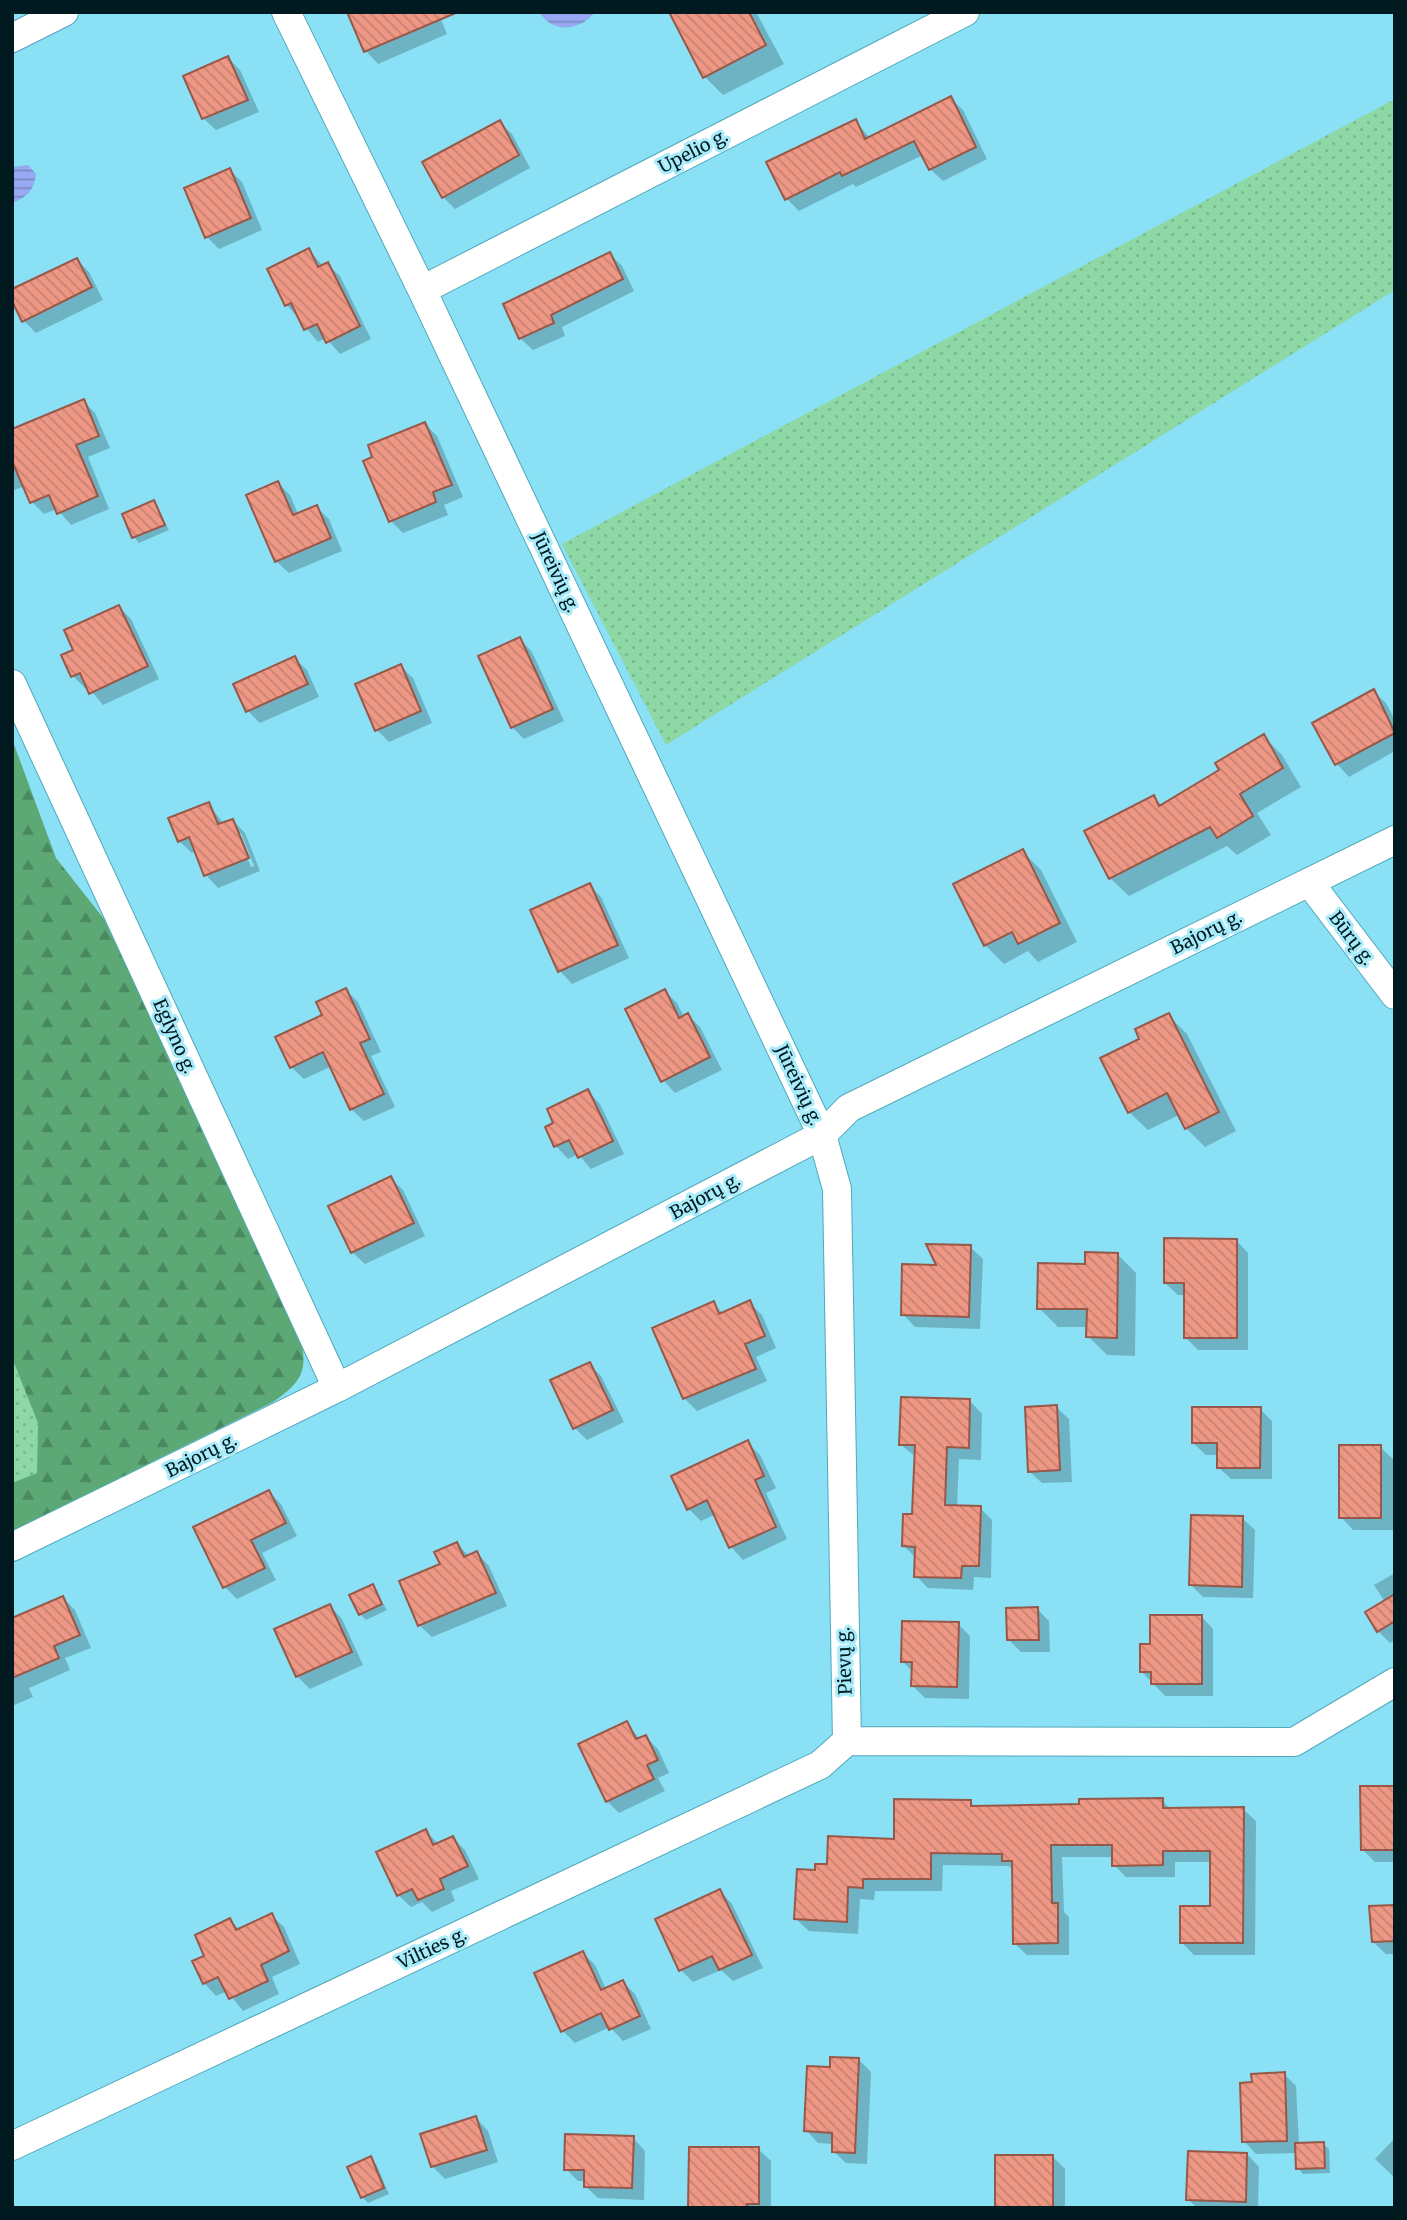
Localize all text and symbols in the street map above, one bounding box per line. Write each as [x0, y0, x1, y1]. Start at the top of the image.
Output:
street label: Upelio g. [654, 124, 732, 178]
street label: Jūreivių g. [527, 527, 585, 616]
street label: Bajorų g. [1166, 905, 1246, 959]
street label: Būrų g. [1324, 906, 1380, 970]
street label: Eglyno g. [148, 995, 202, 1077]
street label: Jūreivių g. [770, 1040, 828, 1129]
street label: Bajorų g. [666, 1168, 744, 1224]
street label: Bajorų g. [161, 1428, 241, 1482]
street label: Pievų g. [831, 1627, 857, 1695]
street label: Vilties g. [393, 1922, 470, 1974]

